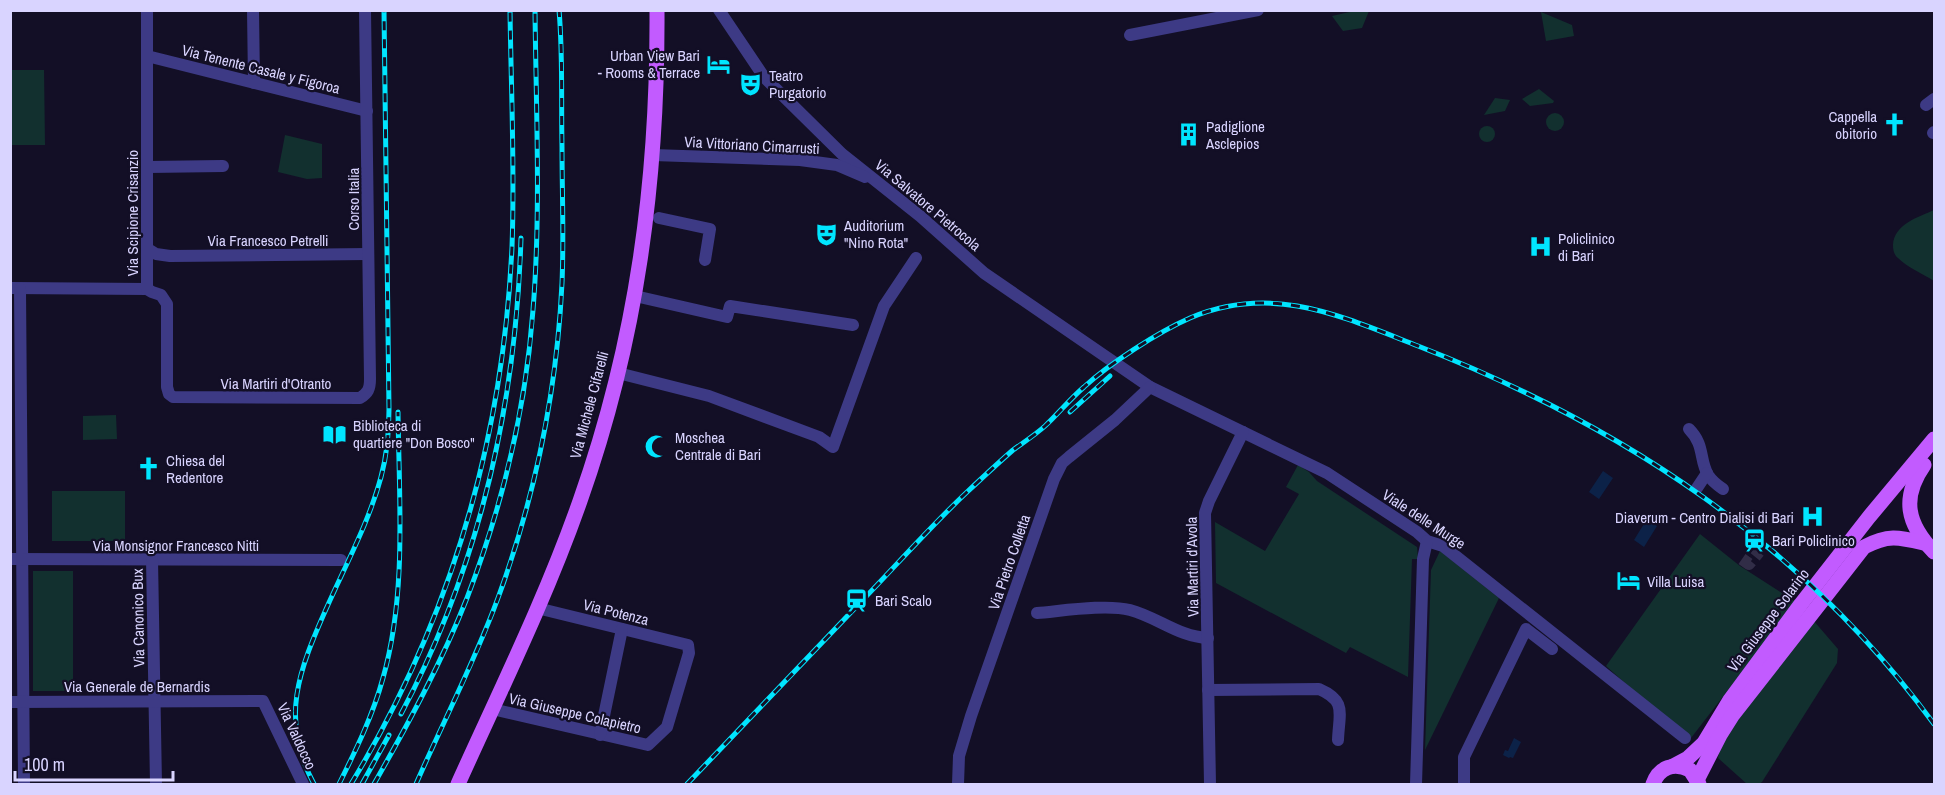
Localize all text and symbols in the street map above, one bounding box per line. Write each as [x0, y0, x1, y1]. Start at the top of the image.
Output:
street label: Via Tenente Casale y Figoroa [180, 39, 342, 99]
place label: Urban View Bari - Rooms & Terrace [598, 45, 700, 83]
hotel icon: Urban View Bari - Rooms & Terrace [705, 51, 731, 77]
place label: Teatro Purgatorio [769, 65, 827, 103]
theatre icon: Teatro Purgatorio [738, 71, 764, 97]
place label: Cappella obitorio [1828, 106, 1877, 144]
church icon: Cappella obitorio [1882, 112, 1908, 138]
place label: Padiglione Asclepios [1205, 116, 1265, 154]
building icon: Padiglione Asclepios [1175, 122, 1201, 148]
street label: Via Vittoriano Cimarrusti [684, 131, 820, 159]
street label: Via Scipione Crisanzio [122, 150, 143, 276]
street label: Via Salvatore Pietrocola [871, 154, 986, 256]
street label: Corso Italia [343, 167, 364, 230]
place label: Auditorium "Nino Rota" [843, 215, 908, 253]
theatre icon: Auditorium "Nino Rota" [813, 221, 839, 247]
place label: Policlinico di Bari [1558, 228, 1615, 266]
street label: Via Francesco Petrelli [208, 230, 328, 251]
hospital icon: Policlinico di Bari [1527, 234, 1553, 260]
street label: Via Michele Cifarelli [565, 349, 613, 461]
street label: Via Martiri d'Otranto [221, 373, 332, 394]
place label: Biblioteca di quartiere "Don Bosco" [353, 415, 475, 453]
library icon: Biblioteca di quartiere "Don Bosco" [322, 421, 348, 447]
place label: Moschea Centrale di Bari [675, 427, 761, 465]
mosque icon: Moschea Centrale di Bari [644, 433, 670, 459]
place label: Chiesa del Redentore [166, 450, 225, 488]
church icon: Chiesa del Redentore [135, 456, 161, 482]
street label: Viale delle Murge [1378, 484, 1470, 554]
hospital icon: Diaverum - Centro Dialisi di Bari [1799, 504, 1825, 530]
place label: Diaverum - Centro Dialisi di Bari [1615, 507, 1794, 528]
street label: Via Pietro Colletta [983, 511, 1035, 613]
street label: Via Martiri d'Avola [1181, 516, 1203, 617]
station icon: Bari Policlinico [1741, 527, 1767, 553]
place label: Bari Policlinico [1772, 530, 1855, 551]
street label: Via Monsignor Francesco Nitti [93, 535, 259, 556]
street label: Via Giuseppe Solarino [1722, 564, 1814, 676]
street label: Via Canonico Bux [127, 568, 149, 668]
hotel icon: Villa Luisa [1616, 568, 1642, 594]
place label: Villa Luisa [1647, 571, 1704, 592]
station icon: Bari Scalo [844, 587, 870, 613]
place label: Bari Scalo [875, 590, 932, 611]
street label: Via Potenza [581, 594, 651, 630]
street label: Via Generale de Bernardis [64, 676, 210, 697]
street label: Via Giuseppe Colapietro [507, 688, 643, 738]
street label: Via Valdocco [272, 699, 322, 773]
scale bar [15, 744, 172, 782]
text: 100 m [24, 752, 65, 777]

